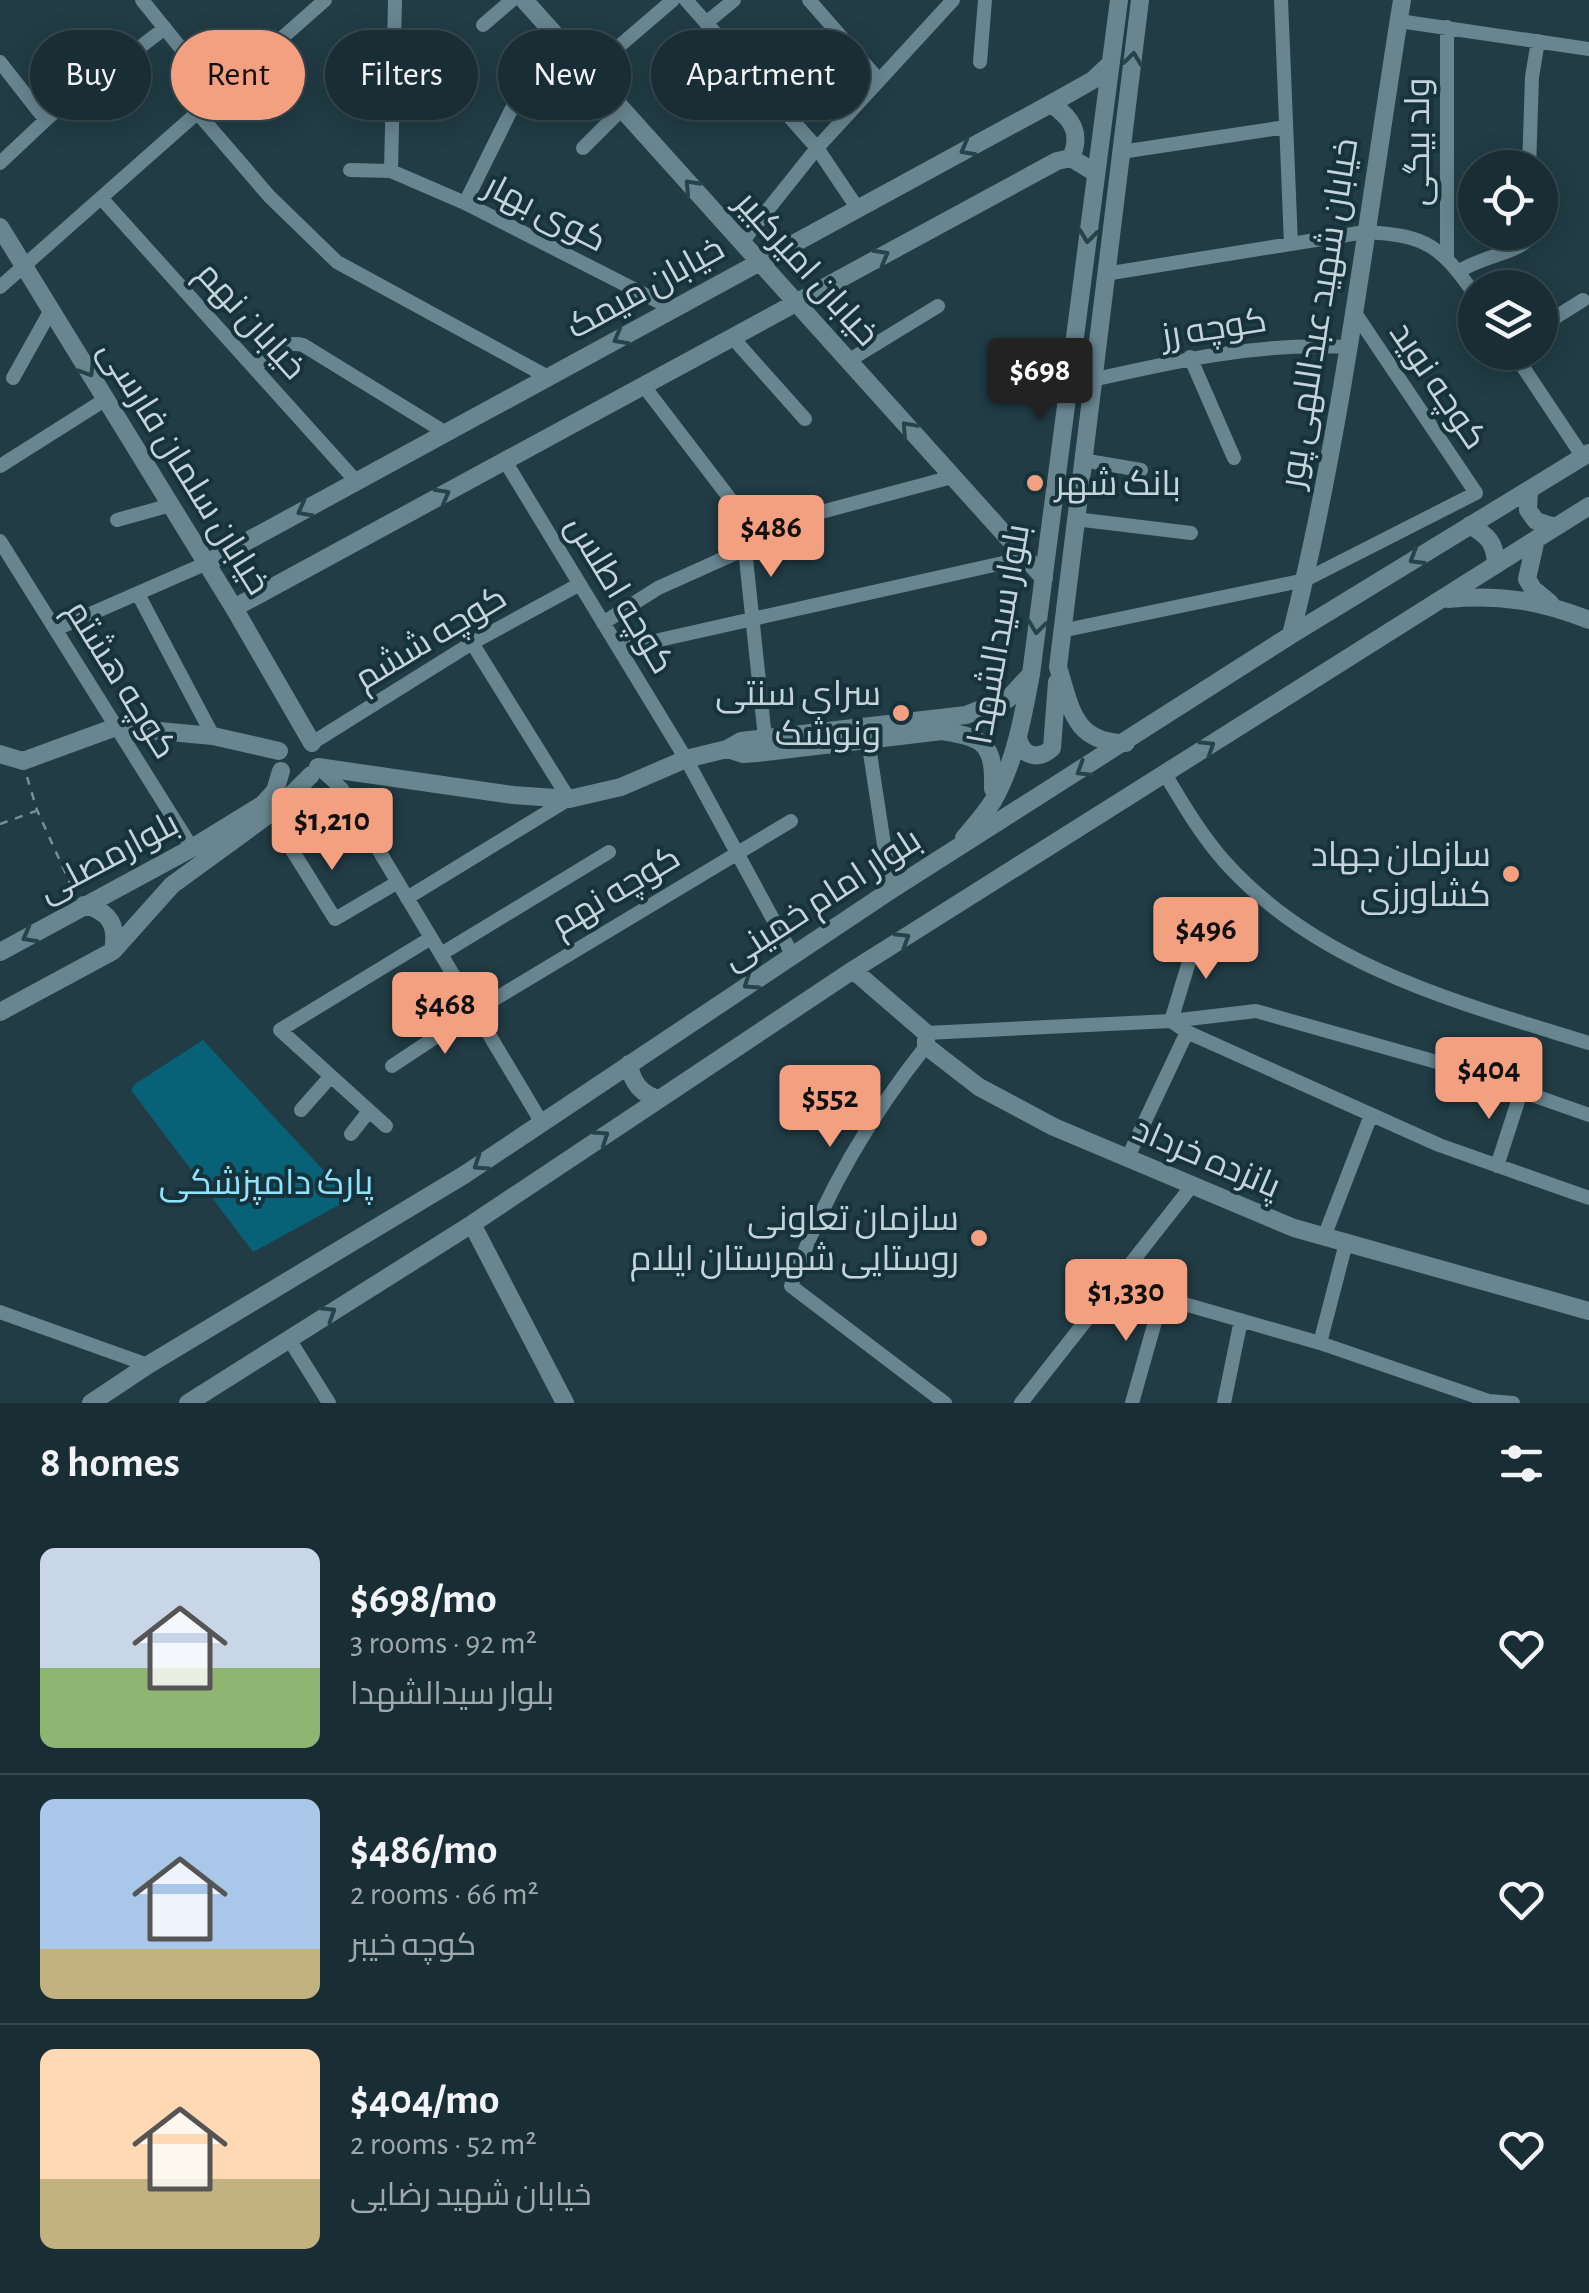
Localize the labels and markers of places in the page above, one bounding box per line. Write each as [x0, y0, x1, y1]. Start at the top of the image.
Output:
pin: $698 [981, 338, 1099, 423]
place label: بانک شهر [1053, 467, 1181, 504]
marker: بانک شهر [1024, 472, 1046, 494]
pin: $486 [712, 495, 830, 580]
place label: سرای سنتی ونوشک [715, 677, 881, 753]
marker: سرای سنتی ونوشک [890, 702, 912, 724]
pin: $1,210 [251, 788, 413, 873]
place label: سازمان جهاد کشاورزی [1311, 838, 1491, 915]
marker: سازمان جهاد کشاورزی [1500, 863, 1522, 885]
pin: $496 [1147, 897, 1265, 982]
pin: $468 [386, 972, 504, 1057]
pin: $404 [1430, 1037, 1548, 1122]
pin: $552 [771, 1065, 889, 1150]
place label: سازمان تعاونی روستایی شهرستان ایلام [630, 1202, 959, 1282]
marker: سازمان تعاونی روستایی شهرستان ایلام [968, 1227, 990, 1249]
pin: $1,330 [1045, 1259, 1207, 1344]

